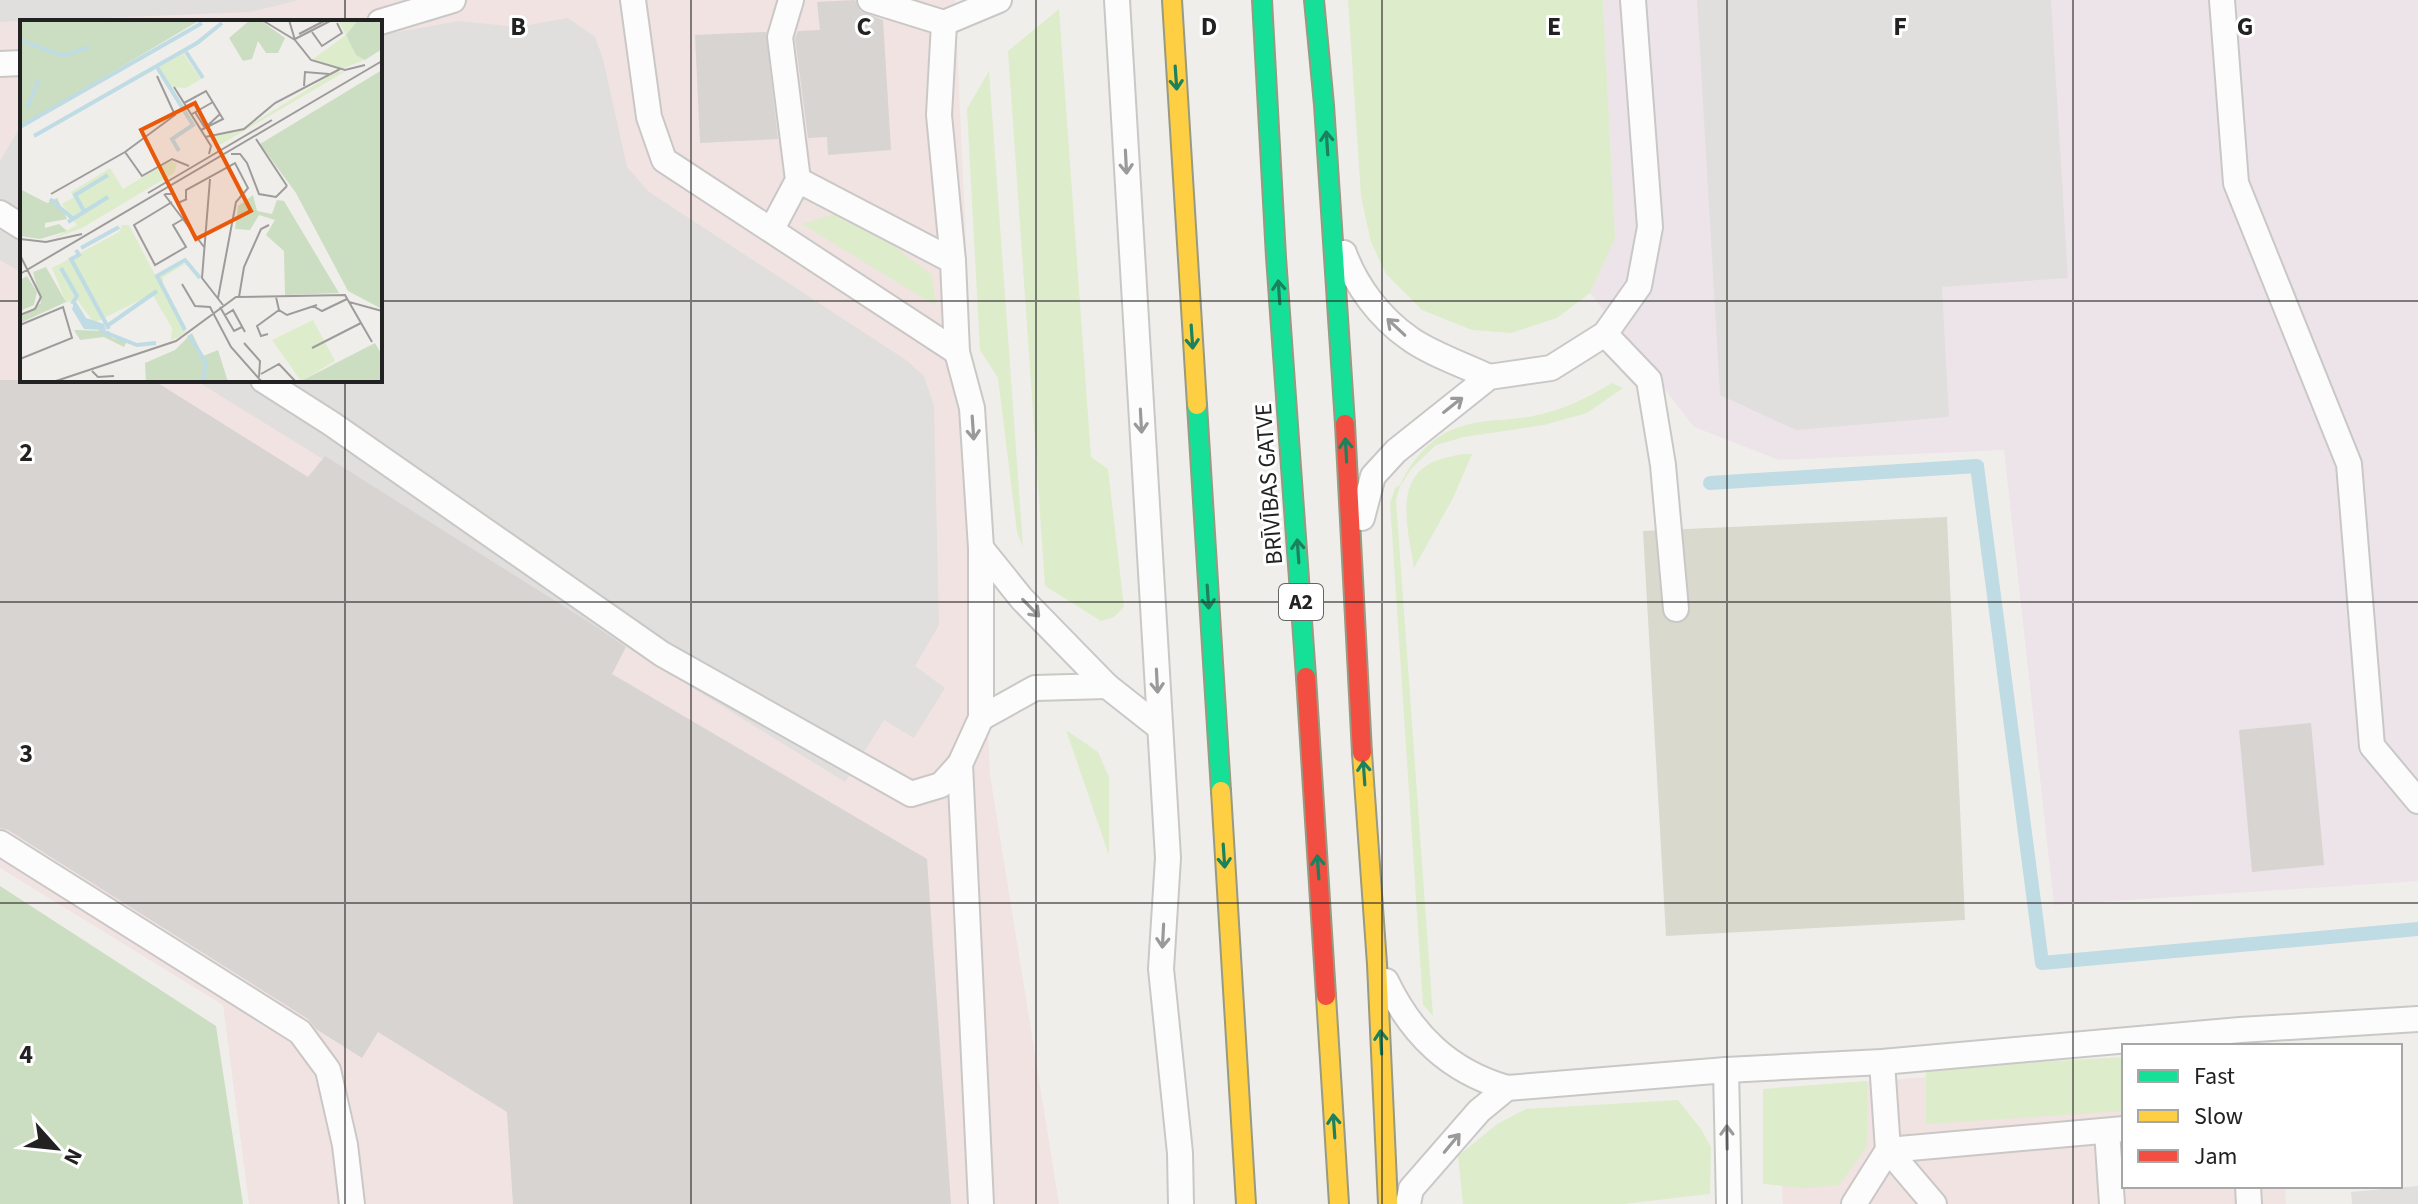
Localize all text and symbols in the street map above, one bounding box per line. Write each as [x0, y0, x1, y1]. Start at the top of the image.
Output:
text: B [510, 8, 526, 45]
text: C [856, 8, 872, 45]
text: D [1201, 8, 1217, 45]
text: E [1547, 8, 1561, 45]
text: F [1893, 8, 1907, 45]
text: G [2237, 8, 2253, 45]
inset map [20, 20, 382, 382]
one-way arrow [1169, 64, 1184, 91]
one-way arrow [1319, 130, 1334, 157]
one-way arrow [1119, 148, 1134, 175]
one-way arrow [1271, 279, 1286, 306]
one-way arrow [1386, 317, 1406, 336]
one-way arrow [1185, 323, 1200, 350]
one-way arrow [1442, 396, 1463, 414]
street label: BRĪVĪBAS GATVE [1246, 402, 1292, 566]
one-way arrow [1134, 407, 1149, 434]
one-way arrow [966, 414, 981, 441]
text: 2 [19, 434, 33, 471]
one-way arrow [1339, 437, 1354, 464]
one-way arrow [1290, 538, 1305, 565]
one-way arrow [1201, 583, 1216, 610]
road number: A2 [1279, 584, 1323, 620]
one-way arrow [1021, 598, 1040, 617]
one-way arrow [1150, 667, 1165, 694]
text: 3 [19, 735, 33, 772]
one-way arrow [1356, 760, 1371, 787]
one-way arrow [1217, 842, 1232, 869]
one-way arrow [1310, 854, 1325, 881]
one-way arrow [1155, 922, 1170, 949]
one-way arrow [1373, 1029, 1388, 1056]
text: 4 [19, 1036, 33, 1073]
legend [2122, 1044, 2402, 1188]
text: Fast [2194, 1059, 2235, 1094]
text: Slow [2194, 1099, 2243, 1134]
north arrow [16, 1108, 96, 1188]
one-way arrow [1326, 1113, 1341, 1140]
one-way arrow [1720, 1124, 1735, 1151]
one-way arrow [1444, 1133, 1461, 1154]
text: Jam [2194, 1139, 2238, 1174]
text: N [55, 1143, 91, 1170]

